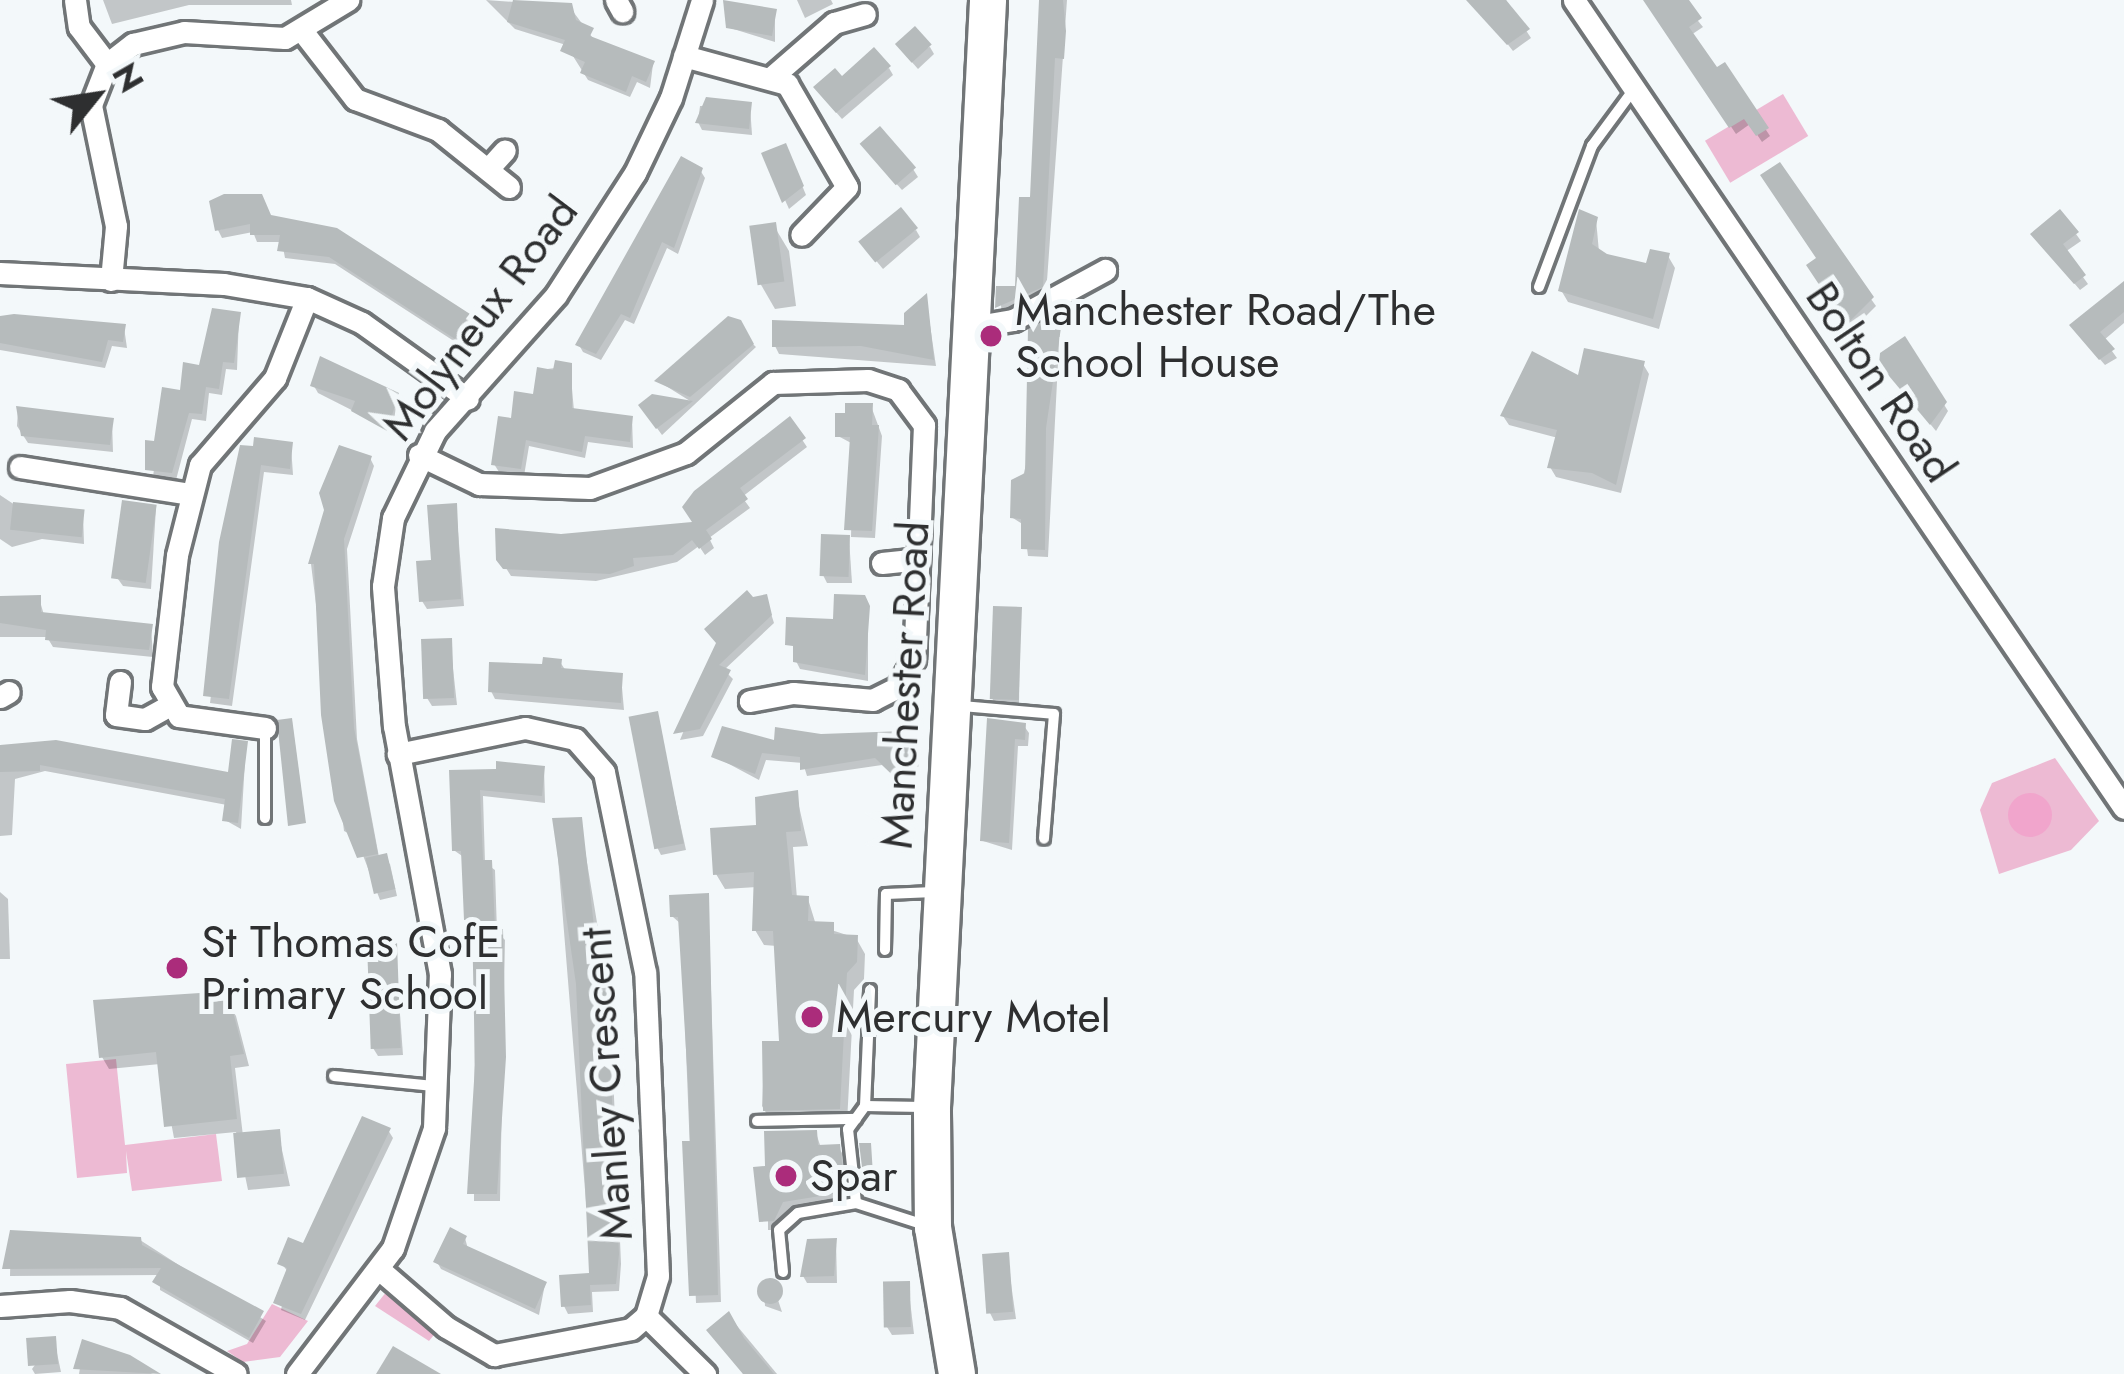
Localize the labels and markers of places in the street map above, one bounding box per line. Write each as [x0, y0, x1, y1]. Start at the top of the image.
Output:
place label: Manchester Road/The School House [1015, 283, 1436, 389]
marker: Manchester Road/The School House [978, 323, 1004, 349]
place label: St Thomas CofE Primary School [201, 915, 500, 1021]
marker: St Thomas CofE Primary School [164, 955, 190, 981]
place label: Mercury Motel [836, 990, 1111, 1044]
marker: Mercury Motel [799, 1004, 825, 1030]
place label: Spar [810, 1149, 897, 1203]
marker: Spar [773, 1163, 799, 1189]

